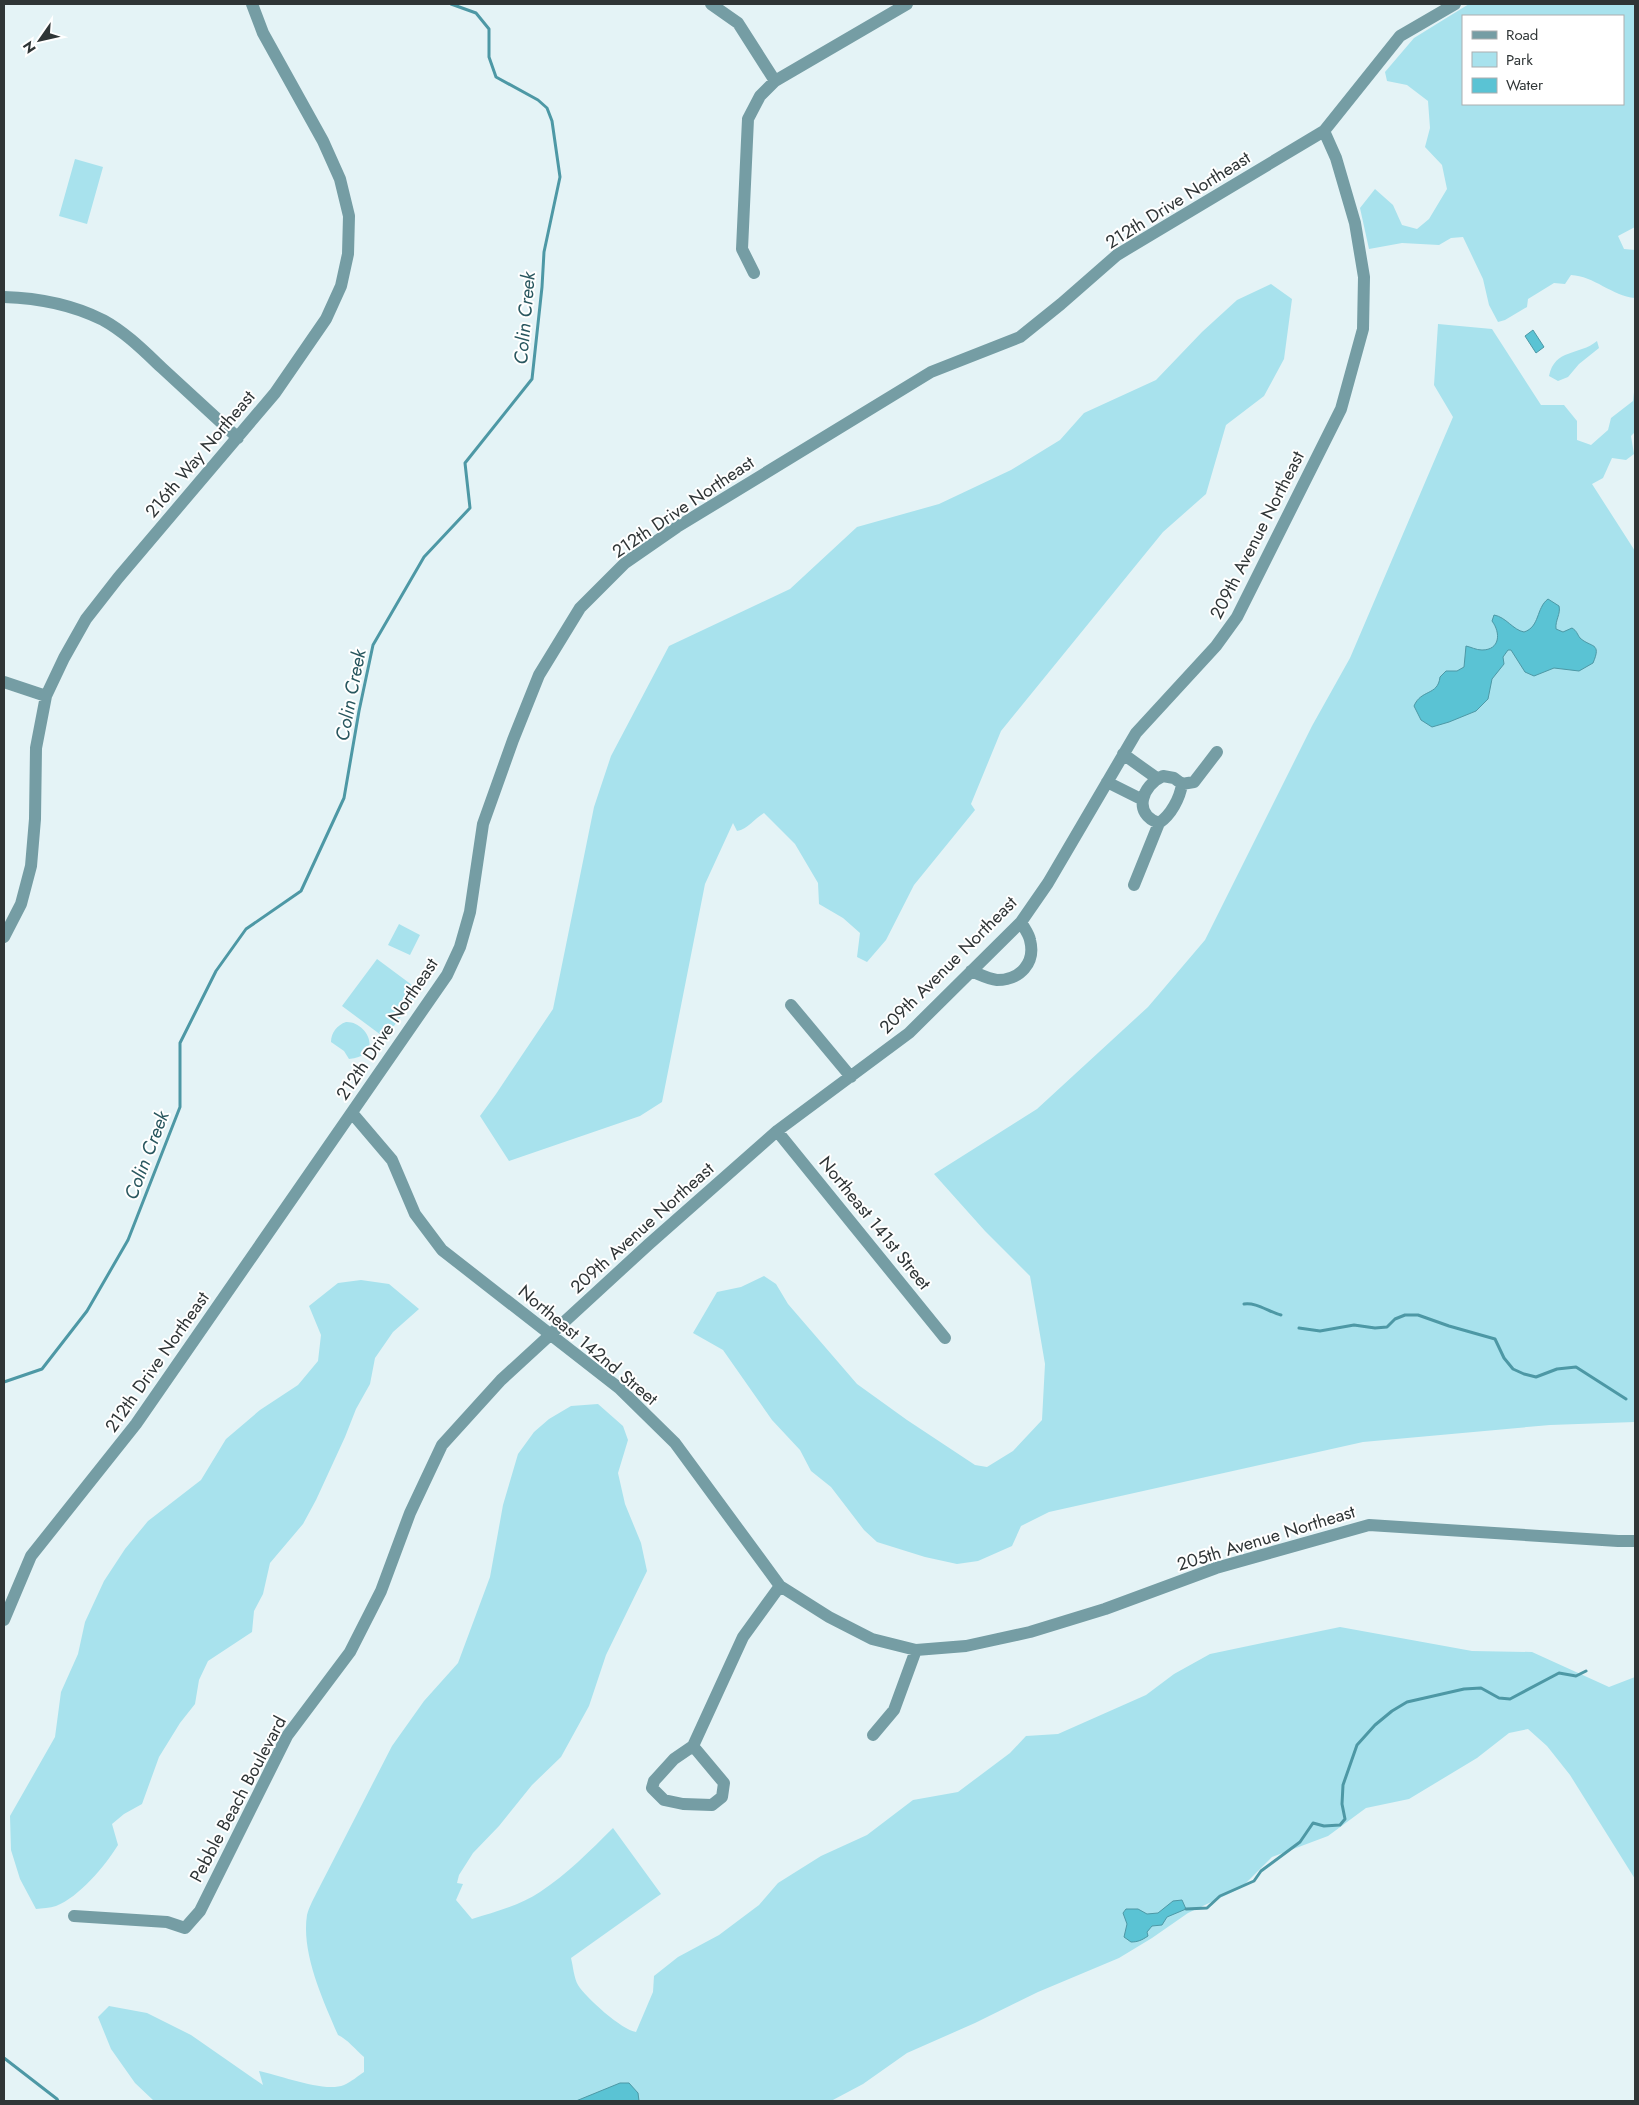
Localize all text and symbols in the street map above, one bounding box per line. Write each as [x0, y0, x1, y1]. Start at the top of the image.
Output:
north arrow [15, 15, 65, 65]
legend [1462, 15, 1624, 105]
text: Road [1506, 24, 1538, 46]
text: N [18, 37, 41, 57]
text: Park [1506, 49, 1533, 71]
text: Water [1506, 74, 1544, 96]
street label: 212th Drive Northeast [1101, 145, 1256, 255]
water label: Colin Creek [507, 270, 542, 366]
street label: 216th Way Northeast [139, 384, 261, 523]
street label: 209th Avenue Northeast [1203, 446, 1311, 623]
street label: 212th Drive Northeast [607, 449, 760, 564]
water label: Colin Creek [328, 646, 373, 743]
street label: 209th Avenue Northeast [873, 890, 1023, 1040]
street label: 212th Drive Northeast [330, 952, 445, 1105]
water label: Colin Creek [117, 1106, 176, 1203]
street label: Northeast 141st Street [813, 1151, 938, 1296]
street label: 209th Avenue Northeast [564, 1156, 720, 1300]
street label: Northeast 142nd Street [512, 1279, 664, 1412]
street label: 212th Drive Northeast [99, 1286, 216, 1438]
street label: 205th Avenue Northeast [1174, 1498, 1359, 1577]
street label: Pebble Beach Boulevard [183, 1711, 293, 1887]

